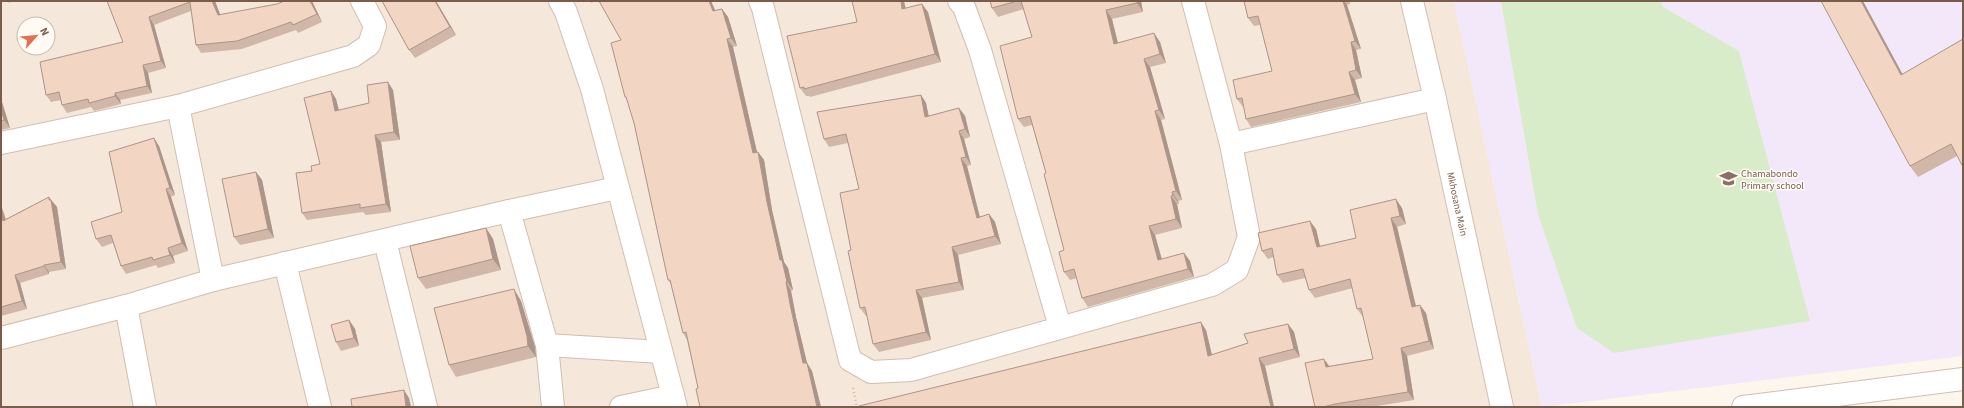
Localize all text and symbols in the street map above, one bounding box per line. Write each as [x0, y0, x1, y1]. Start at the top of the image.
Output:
north arrow [16, 16, 56, 56]
text: N [36, 25, 53, 38]
place label: Chamabondo Primary school [1741, 167, 1804, 193]
school or university icon: Chamabondo Primary school [1718, 169, 1738, 189]
street label: Mkhosana Main [1443, 171, 1471, 237]

